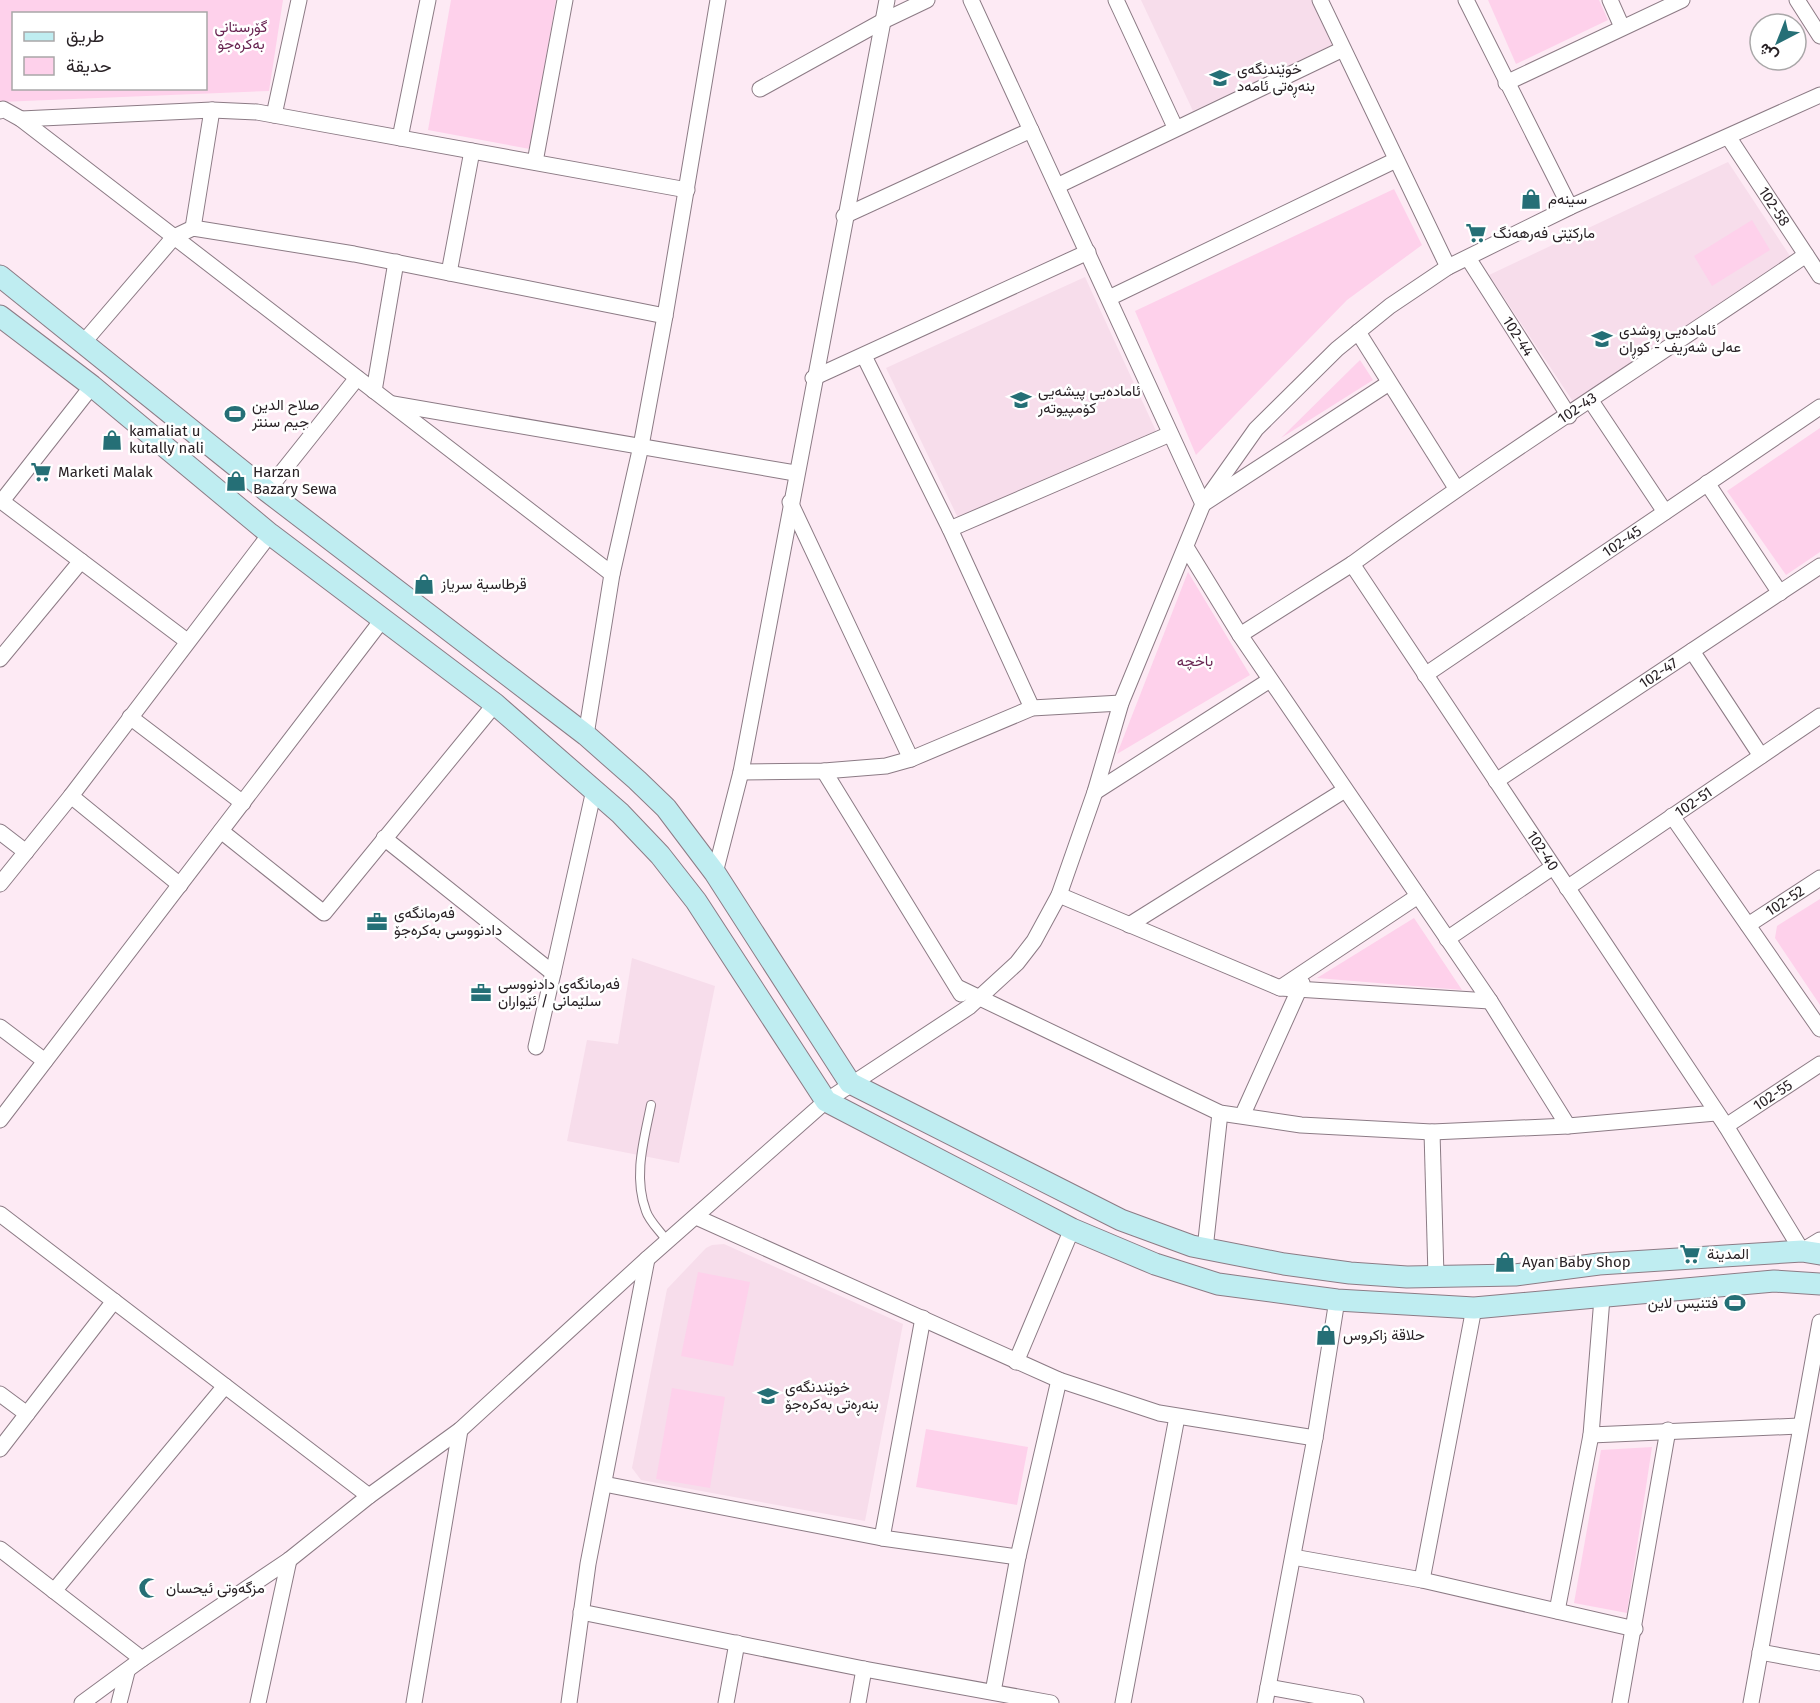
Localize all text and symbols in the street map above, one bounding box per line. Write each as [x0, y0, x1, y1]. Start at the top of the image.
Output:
legend [12, 12, 207, 90]
north arrow [1748, 12, 1808, 72]
park label: گۆڕستانی بەکرەجۆ [215, 18, 268, 53]
text: طريق [66, 25, 104, 47]
text: ش [1755, 39, 1782, 66]
text: حديقة [66, 55, 112, 77]
place label: خوێندنگەی بنەڕەتی ئامەد [1237, 60, 1315, 98]
school or university icon: خوێندنگەی بنەڕەتی ئامەد [1208, 66, 1232, 90]
street label: 102-58 [1755, 183, 1794, 230]
shop icon: سینەم [1519, 187, 1543, 211]
place label: سینەم [1548, 190, 1587, 209]
supermarket icon: مارکێتی فەرهەنگ [1464, 221, 1488, 245]
place label: مارکێتی فەرهەنگ [1493, 224, 1595, 243]
street label: 102-44 [1499, 313, 1538, 360]
place label: ئامادەیی ڕوشدی عەلی شەریف - کوڕان [1619, 321, 1741, 359]
school or university icon: ئامادەیی ڕوشدی عەلی شەریف - کوڕان [1590, 327, 1614, 351]
place label: ئامادەیی پیشەیی کۆمپیوتەر [1037, 382, 1141, 418]
school or university icon: ئامادەیی پیشەیی کۆمپیوتەر [1009, 388, 1033, 412]
street label: 102-43 [1554, 389, 1600, 428]
place label: صلاح الدين جيم سنتر [251, 396, 319, 432]
sports icon: صلاح الدين جيم سنتر [223, 402, 247, 426]
place label: kamaliat u kutally nali [129, 422, 204, 457]
shop icon: kamaliat u kutally nali [100, 428, 124, 452]
supermarket icon: Marketi Malak [29, 460, 53, 484]
place label: Marketi Malak [58, 463, 153, 481]
place label: Harzan Bazary Sewa [253, 463, 337, 498]
shop icon: Harzan Bazary Sewa [224, 469, 248, 493]
street label: 102-45 [1599, 522, 1645, 561]
shop icon: قرطاسية سرياز [412, 572, 436, 596]
place label: قرطاسية سرياز [440, 575, 527, 593]
park label: باخچە [1177, 652, 1213, 671]
street label: 102-47 [1636, 654, 1681, 692]
street label: 102-51 [1671, 783, 1716, 821]
street label: 102-40 [1523, 827, 1563, 874]
street label: 102-52 [1762, 882, 1808, 920]
place label: فەرمانگەی دادنووسی بەکرەجۆ [394, 904, 502, 940]
office icon: فەرمانگەی دادنووسی بەکرەجۆ [365, 910, 389, 934]
place label: فەرمانگەی دادنووسی سلێمانی / ئێواران [498, 975, 620, 1011]
office icon: فەرمانگەی دادنووسی سلێمانی / ئێواران [469, 981, 493, 1005]
street label: 102-55 [1750, 1076, 1796, 1115]
supermarket icon: المدينة [1678, 1242, 1702, 1266]
place label: المدينة [1707, 1245, 1749, 1263]
shop icon: Ayan Baby Shop [1493, 1250, 1517, 1274]
place label: Ayan Baby Shop [1522, 1253, 1631, 1271]
sports icon: فتنيس لاين [1723, 1291, 1747, 1315]
place label: فتنيس لاين [1648, 1294, 1718, 1313]
shop icon: حلاقة زاکروس [1314, 1323, 1338, 1347]
place label: حلاقة زاکروس [1343, 1326, 1425, 1345]
place label: خوێندنگەی بنەڕەتی بەکرەجۆ [785, 1378, 879, 1416]
school or university icon: خوێندنگەی بنەڕەتی بەکرەجۆ [756, 1384, 780, 1408]
mosque icon: مزگەوتی ئیحسان [137, 1576, 161, 1600]
place label: مزگەوتی ئیحسان [166, 1579, 265, 1598]

